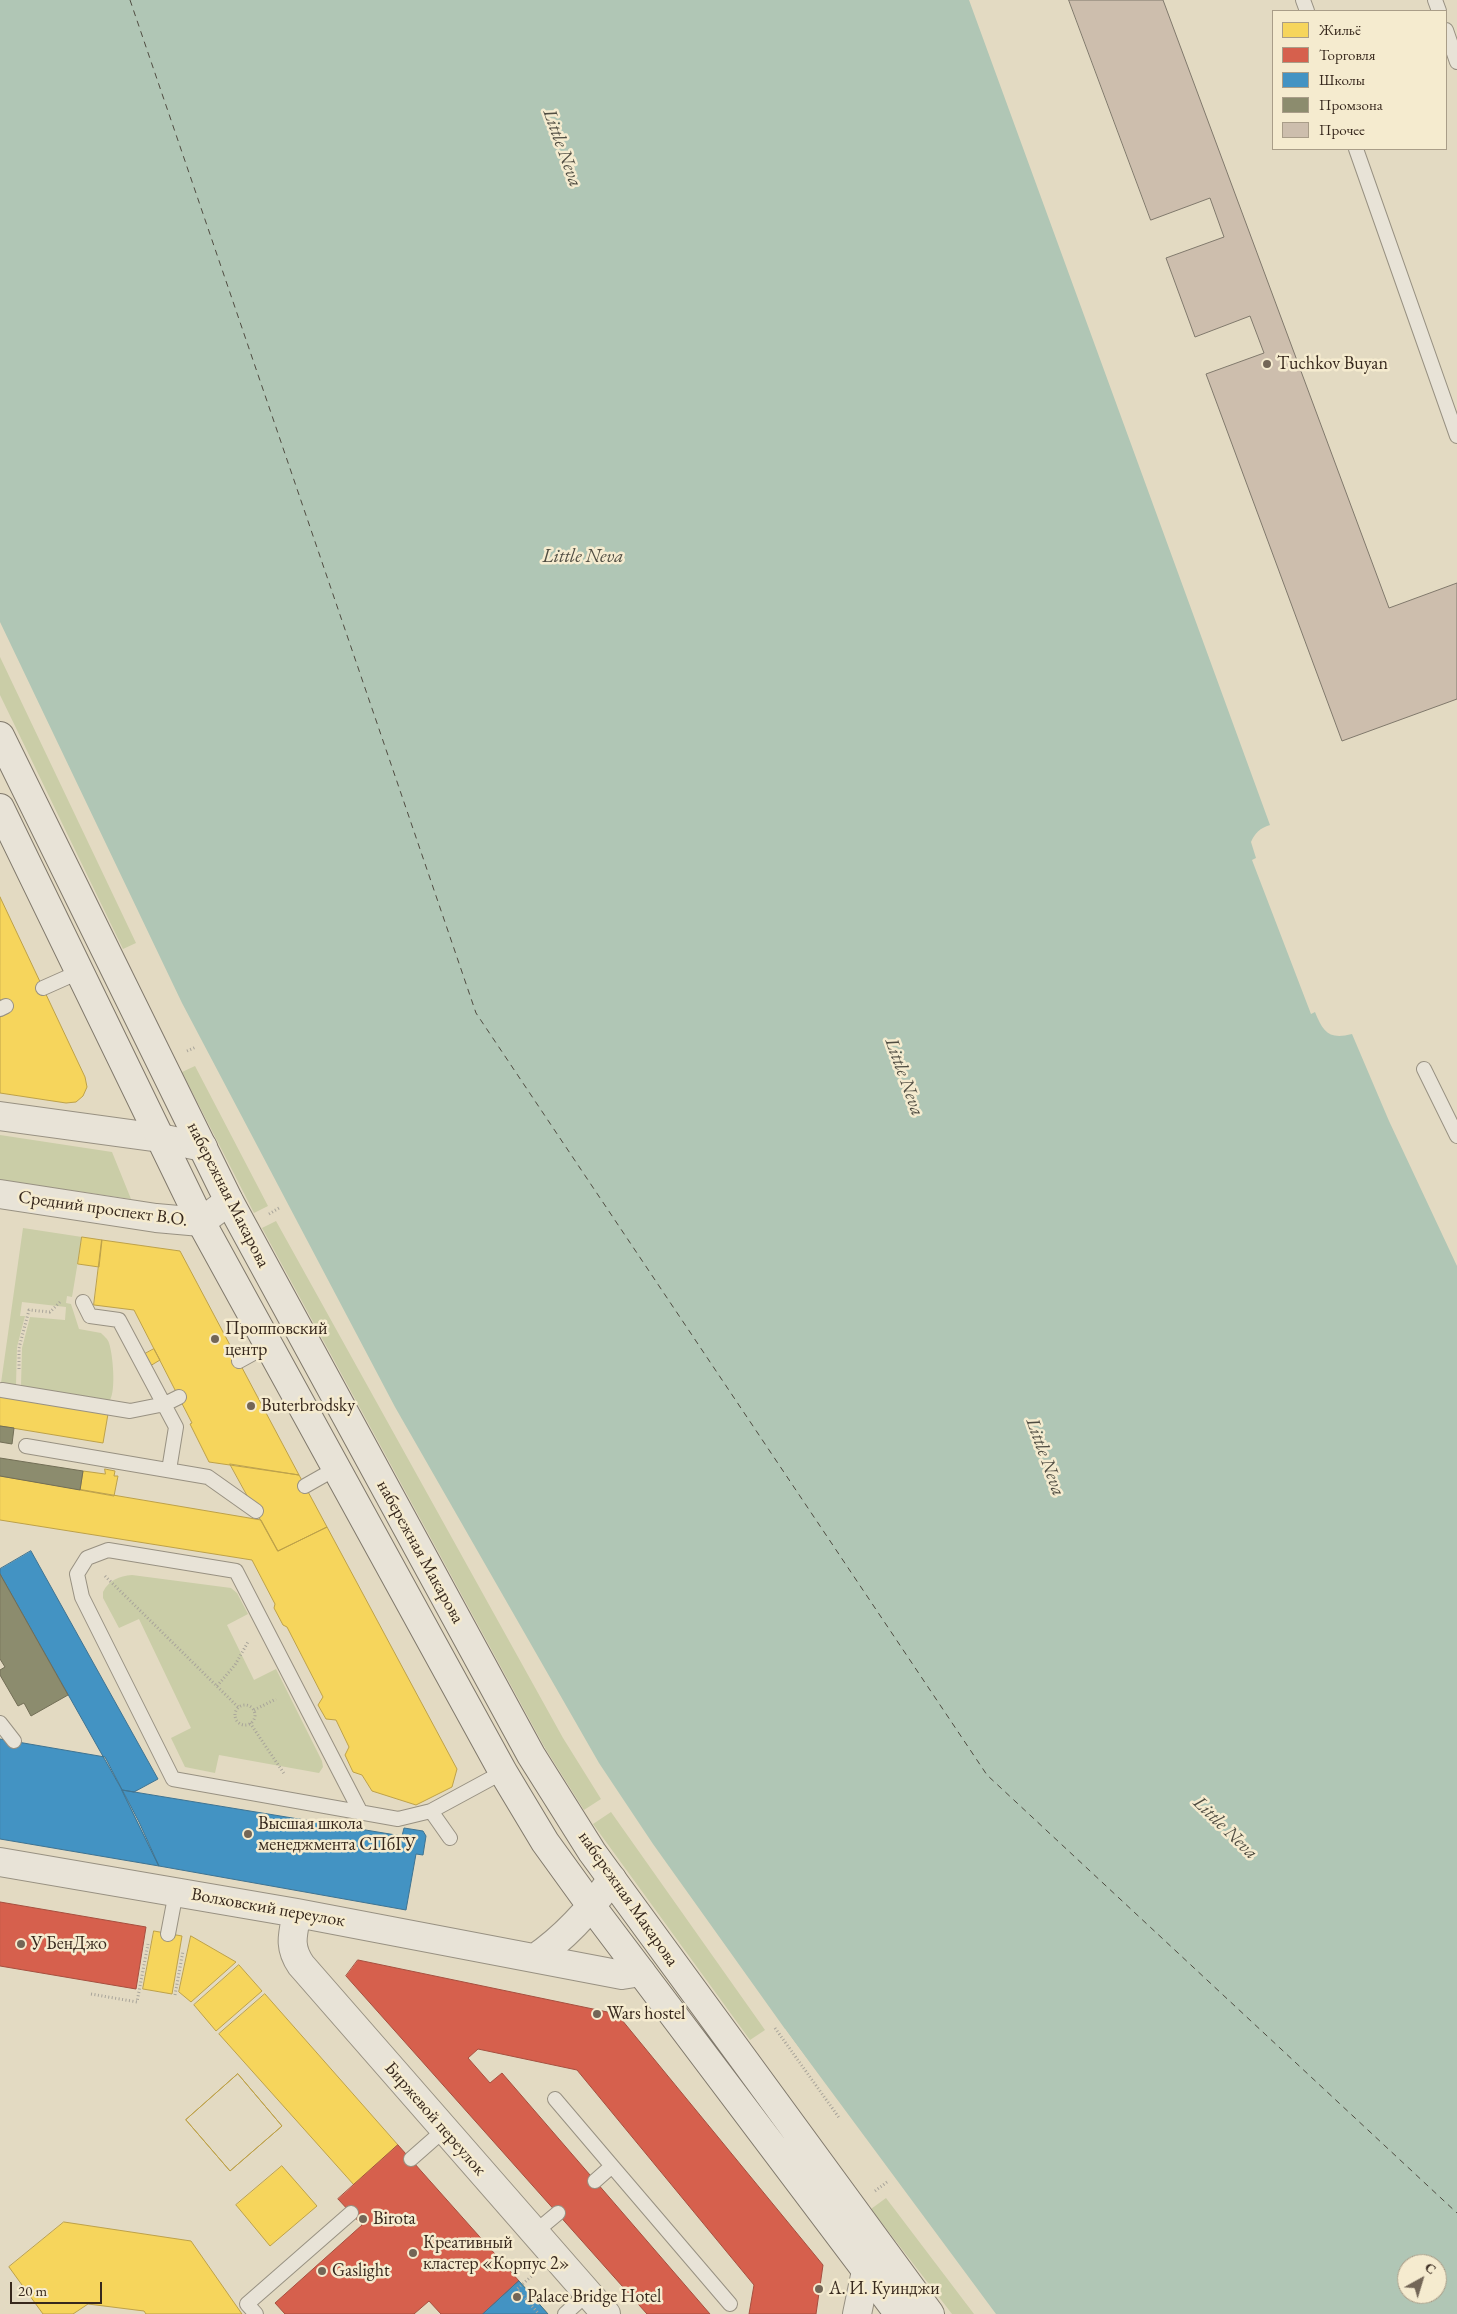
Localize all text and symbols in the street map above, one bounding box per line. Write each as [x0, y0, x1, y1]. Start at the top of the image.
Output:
legend [1272, 10, 1447, 150]
text: Жильё [1319, 20, 1361, 39]
text: Торговля [1319, 45, 1375, 64]
text: Школы [1319, 70, 1365, 89]
text: Промзона [1319, 95, 1383, 114]
water label: Little Neva [537, 106, 587, 190]
text: Прочее [1319, 120, 1365, 139]
place label: Tuchkov Buyan [1277, 353, 1388, 375]
marker: Tuchkov Buyan [1261, 358, 1273, 370]
water label: Little Neva [542, 546, 624, 568]
water label: Little Neva [879, 1035, 929, 1119]
street label: набережная Макарова [182, 1119, 274, 1271]
street label: Средний проспект В.О. [17, 1186, 189, 1232]
place label: Пропповский центр [225, 1318, 327, 1360]
marker: Пропповский центр [209, 1333, 221, 1345]
place label: Buterbrodsky [261, 1395, 355, 1417]
marker: Buterbrodsky [245, 1400, 257, 1412]
water label: Little Neva [1020, 1415, 1070, 1499]
street label: набережная Макарова [372, 1477, 468, 1627]
water label: Little Neva [1188, 1792, 1262, 1864]
place label: Высшая школа менеджмента СПбГУ [258, 1813, 416, 1856]
street label: набережная Макарова [573, 1827, 683, 1971]
marker: Высшая школа менеджмента СПбГУ [242, 1828, 254, 1840]
street label: Волховский переулок [189, 1884, 347, 1932]
place label: У БенДжо [31, 1933, 107, 1955]
marker: У БенДжо [15, 1938, 27, 1950]
place label: Wars hostel [607, 2003, 685, 2025]
marker: Wars hostel [591, 2008, 603, 2020]
street label: Биржевой переулок [380, 2058, 490, 2180]
place label: Birota [373, 2208, 416, 2230]
marker: Birota [357, 2213, 369, 2225]
place label: Креативный кластер «Корпус 2» [423, 2232, 569, 2274]
marker: Креативный кластер «Корпус 2» [407, 2247, 419, 2259]
north arrow [1397, 2254, 1447, 2304]
text: С [1421, 2258, 1440, 2278]
place label: Gaslight [332, 2260, 390, 2282]
marker: Gaslight [316, 2265, 328, 2277]
scale bar [12, 2272, 105, 2304]
place label: А. И. Куинджи [829, 2278, 940, 2300]
text: 20 m [18, 2281, 47, 2300]
marker: А. И. Куинджи [813, 2283, 825, 2295]
place label: Palace Bridge Hotel [527, 2286, 661, 2308]
marker: Palace Bridge Hotel [511, 2291, 523, 2303]

